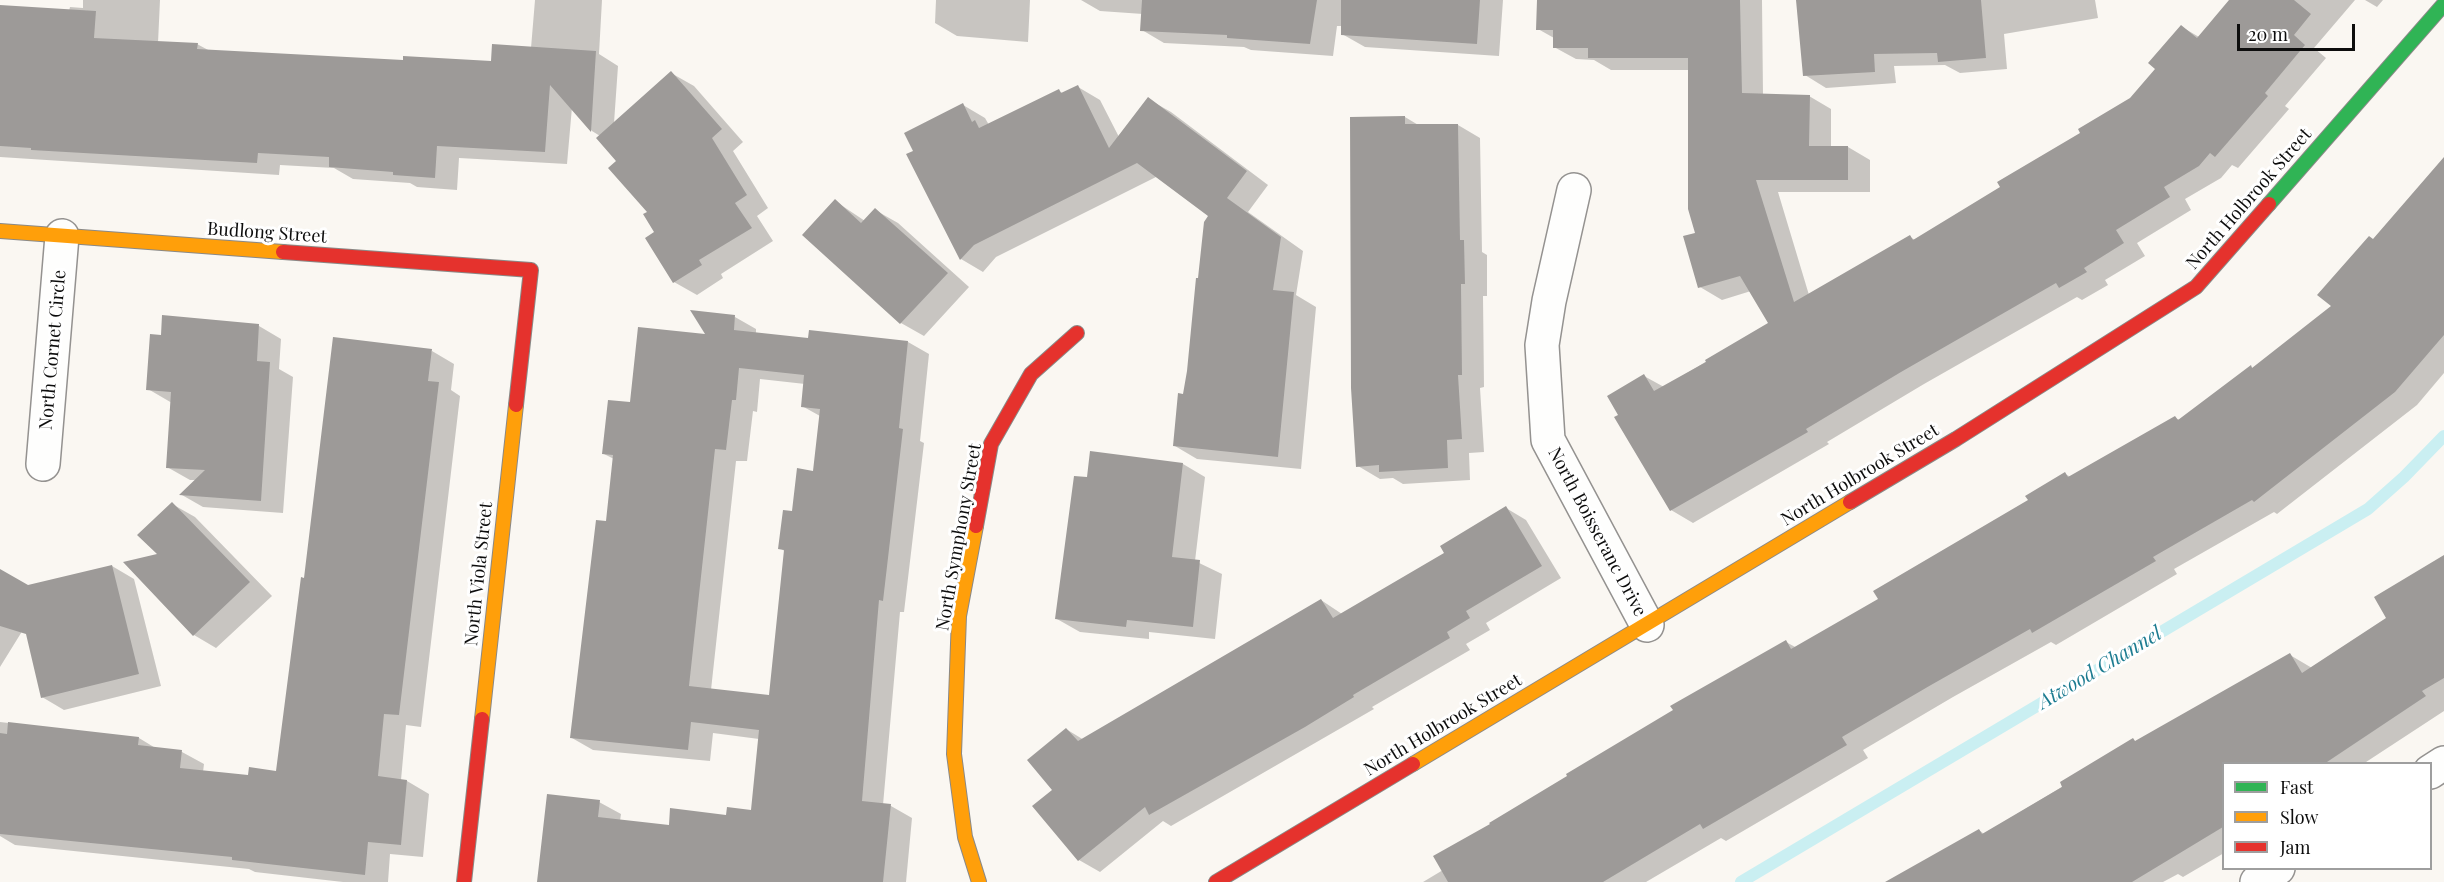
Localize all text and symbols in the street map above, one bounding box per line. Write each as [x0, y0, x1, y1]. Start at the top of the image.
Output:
scale bar [2240, 12, 2358, 50]
text: 20 m [2248, 22, 2288, 46]
street label: North Holbrook Street [2182, 124, 2316, 274]
street label: Budlong Street [206, 218, 328, 248]
street label: North Cornet Circle [35, 269, 71, 431]
street label: North Holbrook Street [1777, 419, 1943, 531]
street label: North Symphony Street [932, 442, 986, 632]
street label: North Boisseranc Drive [1543, 444, 1651, 620]
street label: North Viola Street [461, 501, 497, 647]
water label: Atwood Channel [2034, 622, 2166, 714]
street label: North Holbrook Street [1360, 669, 1526, 781]
legend [2222, 762, 2432, 870]
text: Fast [2280, 775, 2313, 799]
text: Slow [2280, 805, 2318, 829]
text: Jam [2280, 835, 2310, 859]

